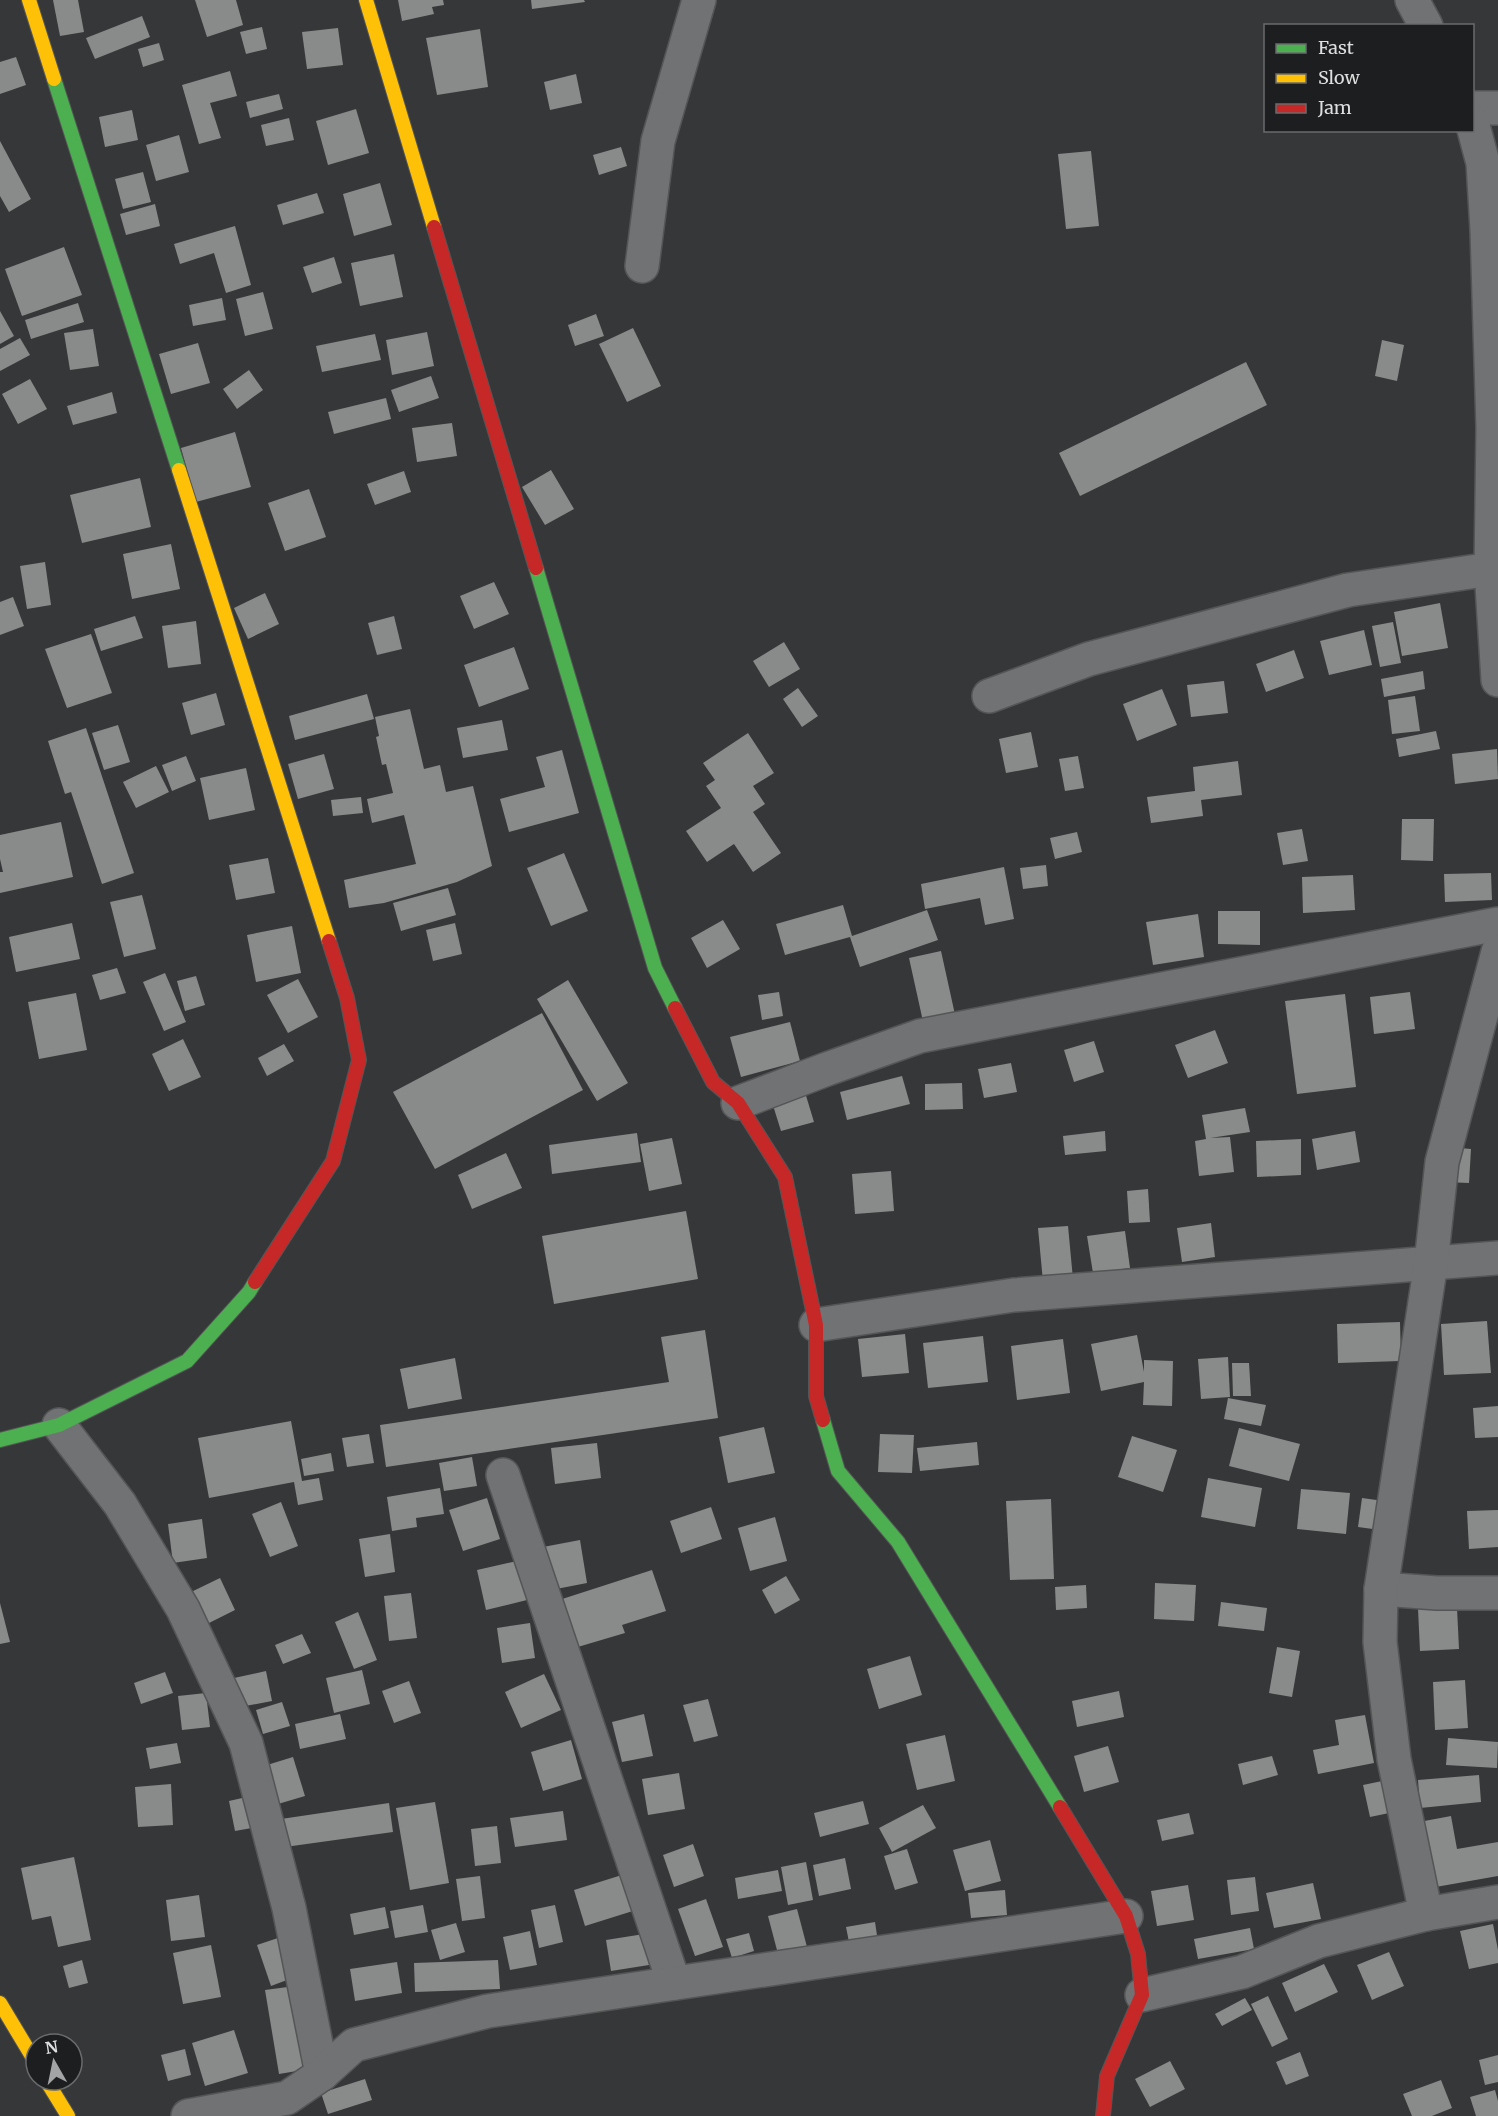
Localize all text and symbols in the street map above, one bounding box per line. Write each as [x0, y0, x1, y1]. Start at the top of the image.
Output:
legend [1264, 24, 1474, 132]
text: Fast [1318, 36, 1354, 59]
text: Slow [1318, 66, 1361, 89]
text: Jam [1317, 96, 1352, 119]
north arrow [24, 2032, 84, 2092]
text: N [44, 2036, 60, 2058]

